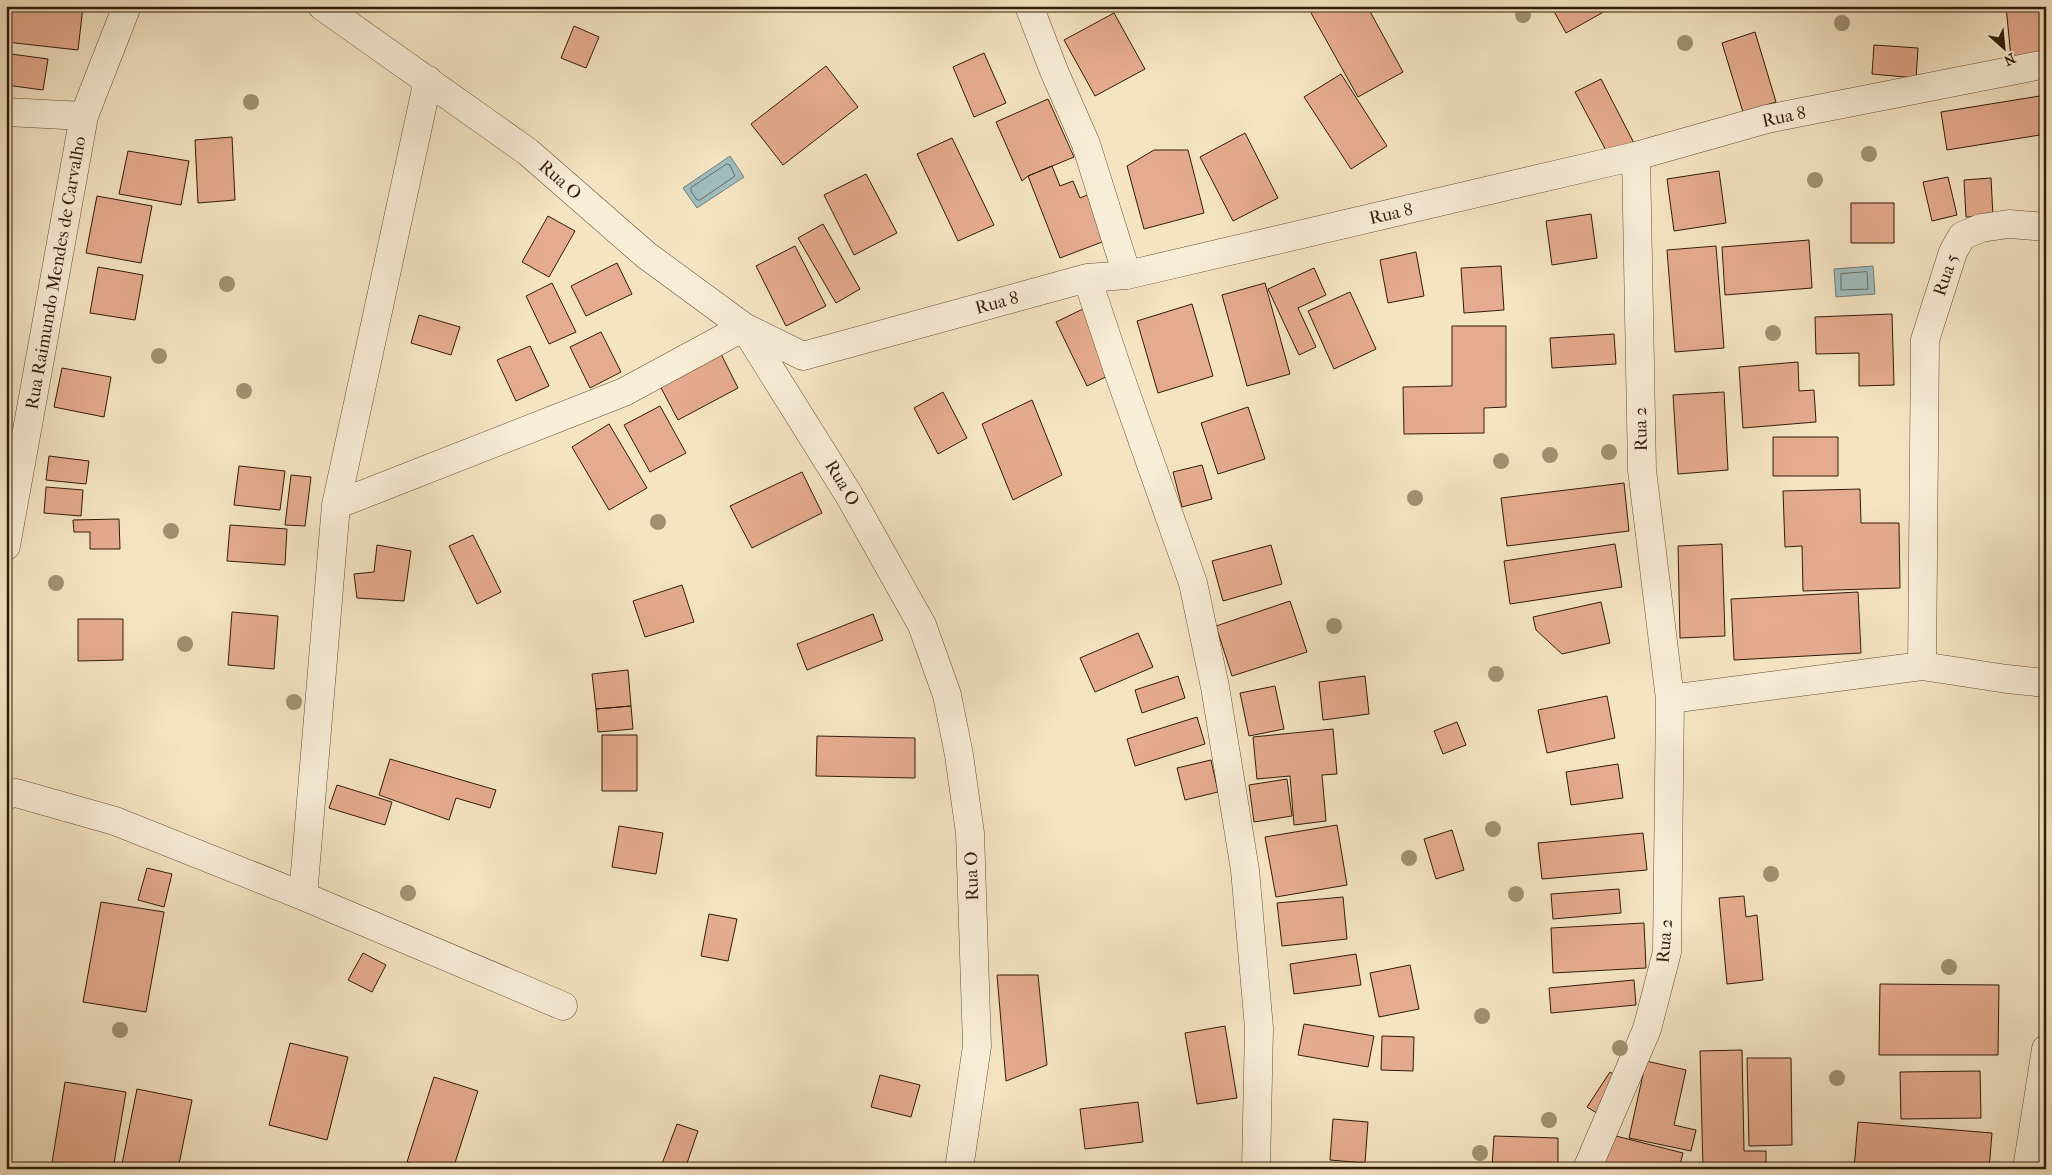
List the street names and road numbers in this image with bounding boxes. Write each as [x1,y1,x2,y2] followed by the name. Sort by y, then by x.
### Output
[1760,102,1808,132] street label: Rua 8
[22,135,90,411] street label: Rua Raimundo Mendes de Carvalho
[534,156,586,204] street label: Rua O
[1367,199,1415,229] street label: Rua 8
[1929,251,1963,299] street label: Rua 5
[973,287,1021,319] street label: Rua 8
[1630,407,1652,451] street label: Rua 2
[820,456,864,510] street label: Rua O
[961,851,983,901] street label: Rua O
[1653,918,1677,964] street label: Rua 2

